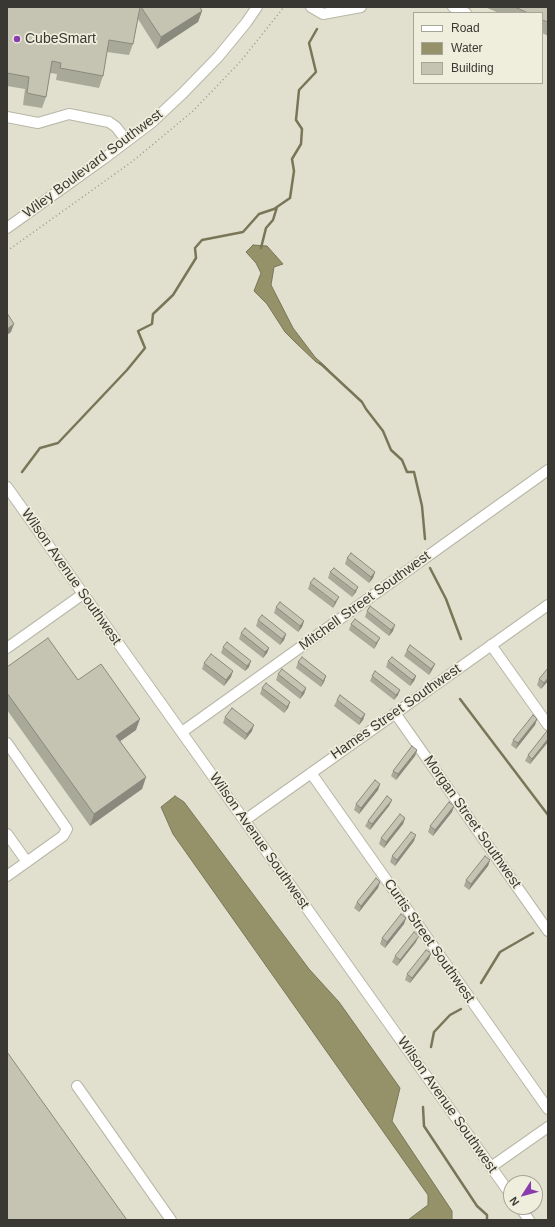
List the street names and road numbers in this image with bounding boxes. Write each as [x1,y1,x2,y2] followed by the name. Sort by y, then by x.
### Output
[20,106,166,222] street label: Wiley Boulevard Southwest
[18,506,124,648] street label: Wilson Avenue Southwest
[296,548,434,654] street label: Mitchell Street Southwest
[328,661,464,763] street label: Hames Street Southwest
[420,752,524,892] street label: Morgan Street Southwest
[206,770,312,912] street label: Wilson Avenue Southwest
[380,876,478,1006] street label: Curtis Street Southwest
[394,1034,500,1176] street label: Wilson Avenue Southwest

